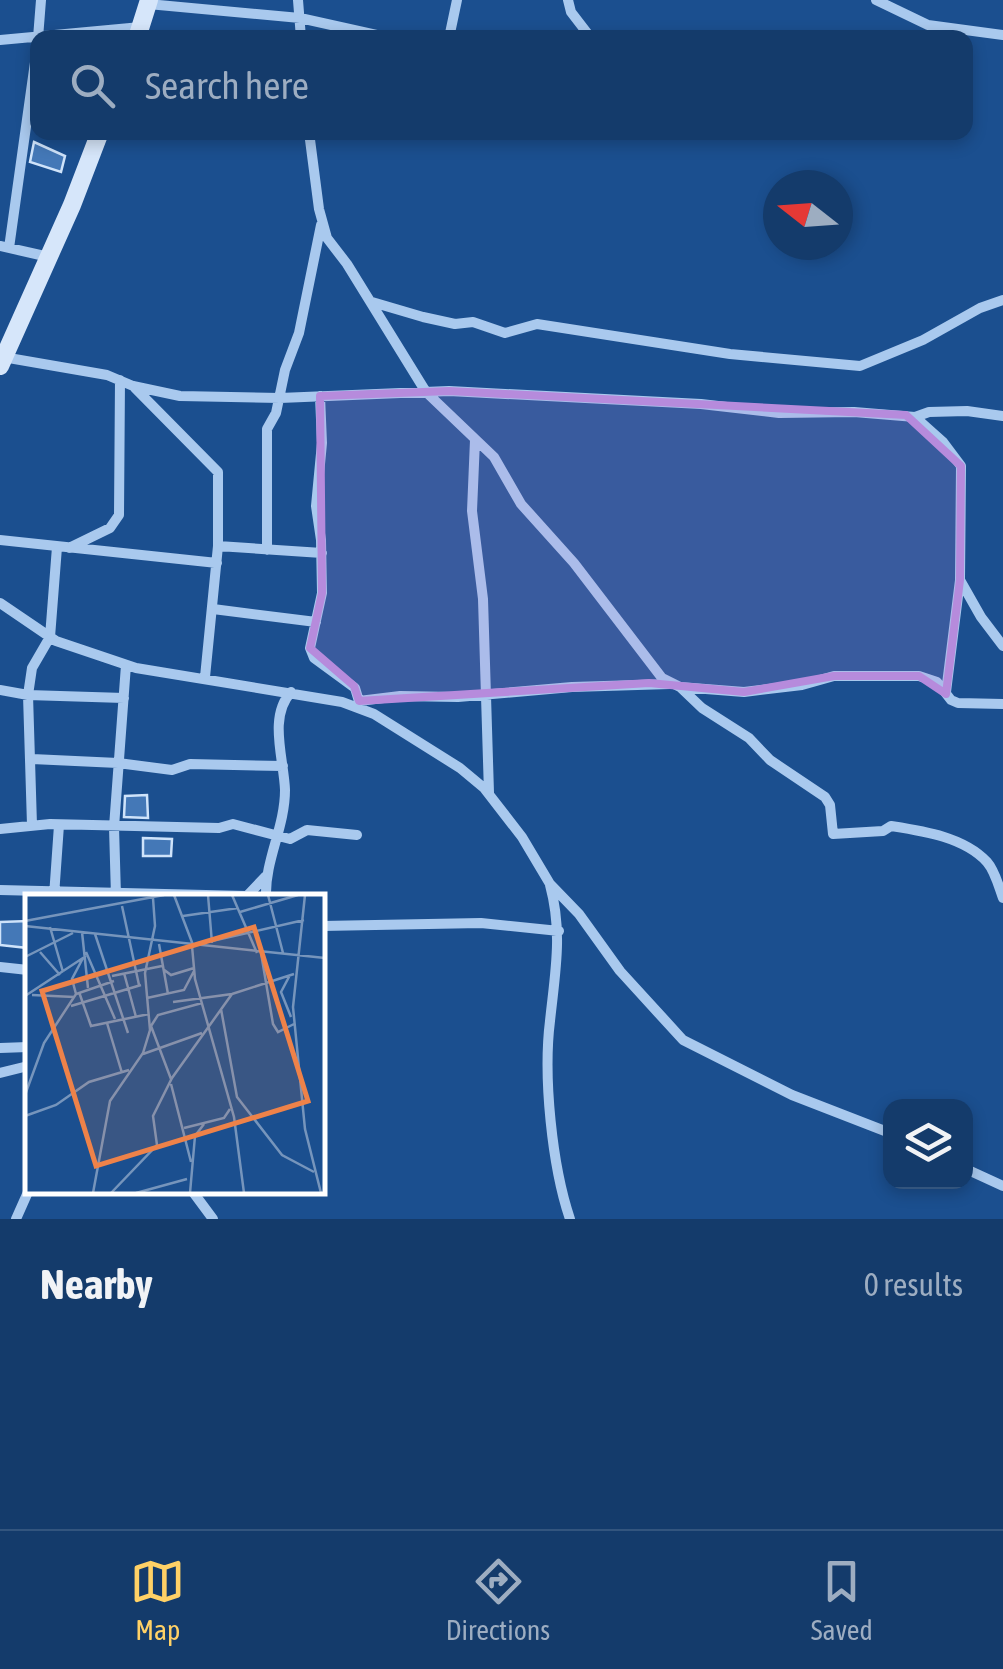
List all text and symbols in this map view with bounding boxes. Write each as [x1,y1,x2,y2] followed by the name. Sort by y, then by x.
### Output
[30,30,973,140] search box
[65,58,120,113] icon: search
[145,64,309,107] text: Search here
[763,170,853,260] north arrow
[25,894,325,1194] inset map
[883,1099,973,1189] map controls
[883,1099,973,1189] button: layers
[40,1260,153,1308] text: Nearby
[864,1266,963,1303] text: 0 results
[130,1554,185,1646] tab: Map
[446,1554,550,1646] tab: Directions
[811,1554,873,1646] tab: Saved

